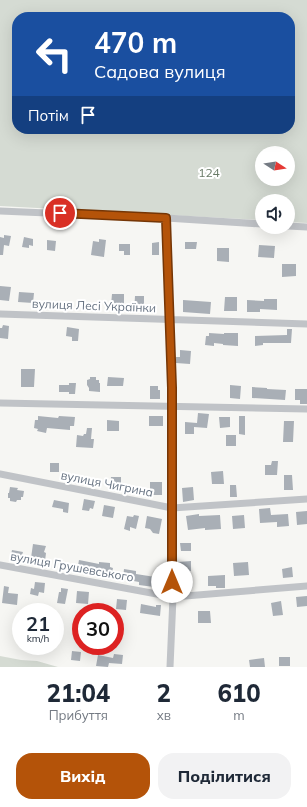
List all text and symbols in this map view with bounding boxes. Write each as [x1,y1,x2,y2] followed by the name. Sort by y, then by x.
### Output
[94,25,177,60] text: 470 m
[28,28,80,80] icon: left
[94,60,226,83] text: Садова вулиця
[77,104,99,126] icon: arrive
[28,106,69,125] text: Потім
[255,146,295,186] north arrow
[255,146,295,234] map controls
[198,165,220,180] park label: 124
[255,194,295,234] button: sound
[43,196,77,230] pin
[49,202,71,224] icon: arrive
[32,296,156,315] street label: вулиця Лесі Українки
[60,467,155,500] street label: вулиця Чигрина
[9,548,135,585] street label: вулиця Грушевського
[151,561,193,603] position arrow
[72,603,124,655] speed limit sign: 30
[26,611,50,636] text: 21
[27,632,49,645] text: km/h
[46,678,110,708] text: 21:04
[157,678,171,708] text: 2
[217,678,261,708] text: 610
[49,707,108,723] text: Прибуття
[157,707,171,723] text: хв
[233,707,245,723] text: m
[16,753,150,799] button: Вихід
[158,753,291,799] button: Поділитися

